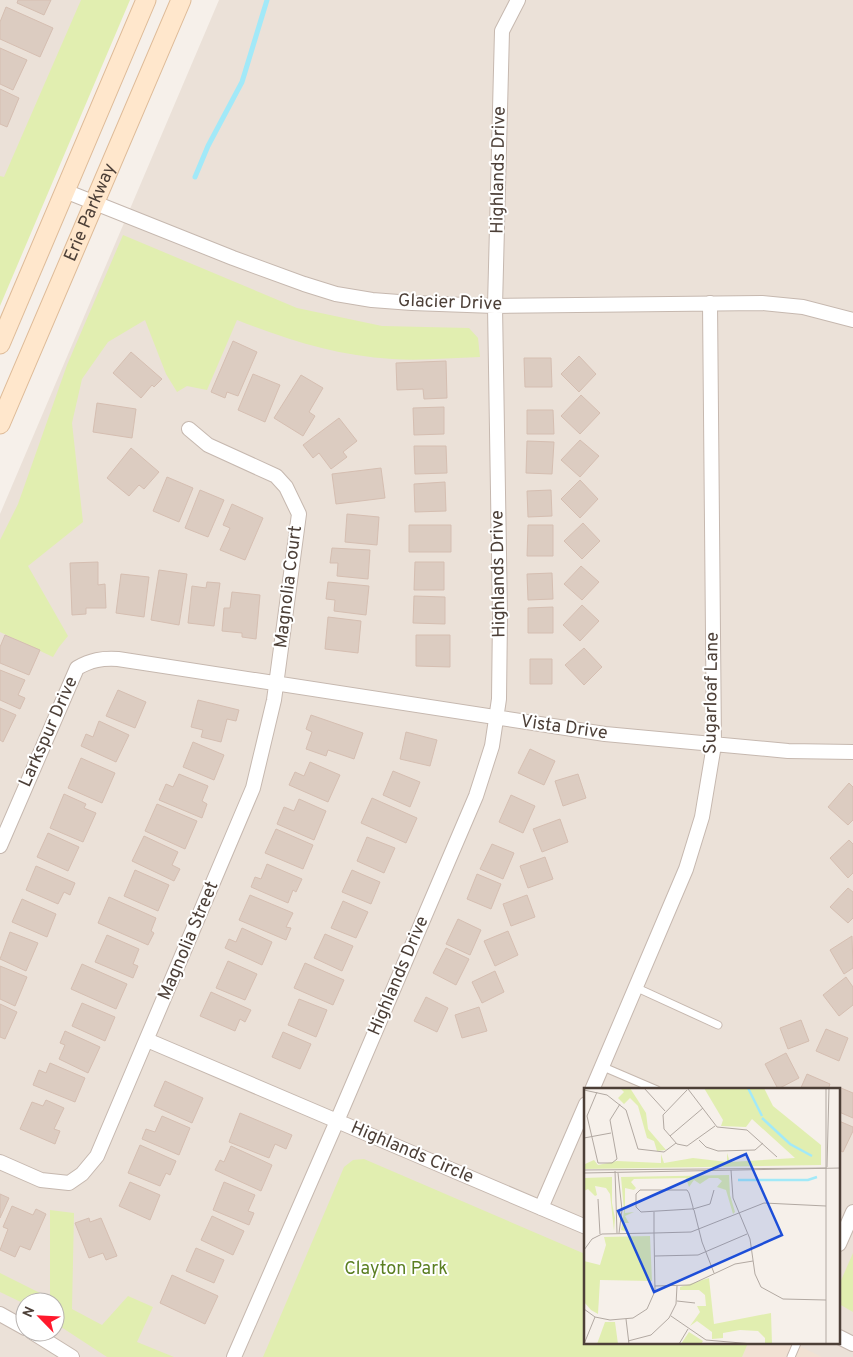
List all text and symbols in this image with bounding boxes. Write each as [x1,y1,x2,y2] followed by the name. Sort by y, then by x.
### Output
[486,106,512,234] street label: Highlands Drive
[59,160,121,265] street label: Erie Parkway
[398,290,502,316] street label: Glacier Drive
[486,510,512,638] street label: Highlands Drive
[270,524,308,650] street label: Magnolia Court
[699,632,725,754] street label: Sugarloaf Lane
[14,673,84,791] street label: Larkspur Drive
[519,711,609,745] street label: Vista Drive
[154,878,224,1004] street label: Magnolia Street
[363,913,435,1039] street label: Highlands Drive
[584,1088,840,1344] inset map
[347,1117,477,1189] street label: Highlands Circle
[344,1258,448,1281] park label: Clayton Park
[15,1292,65,1342] north arrow
[20,1304,39,1320] text: N

